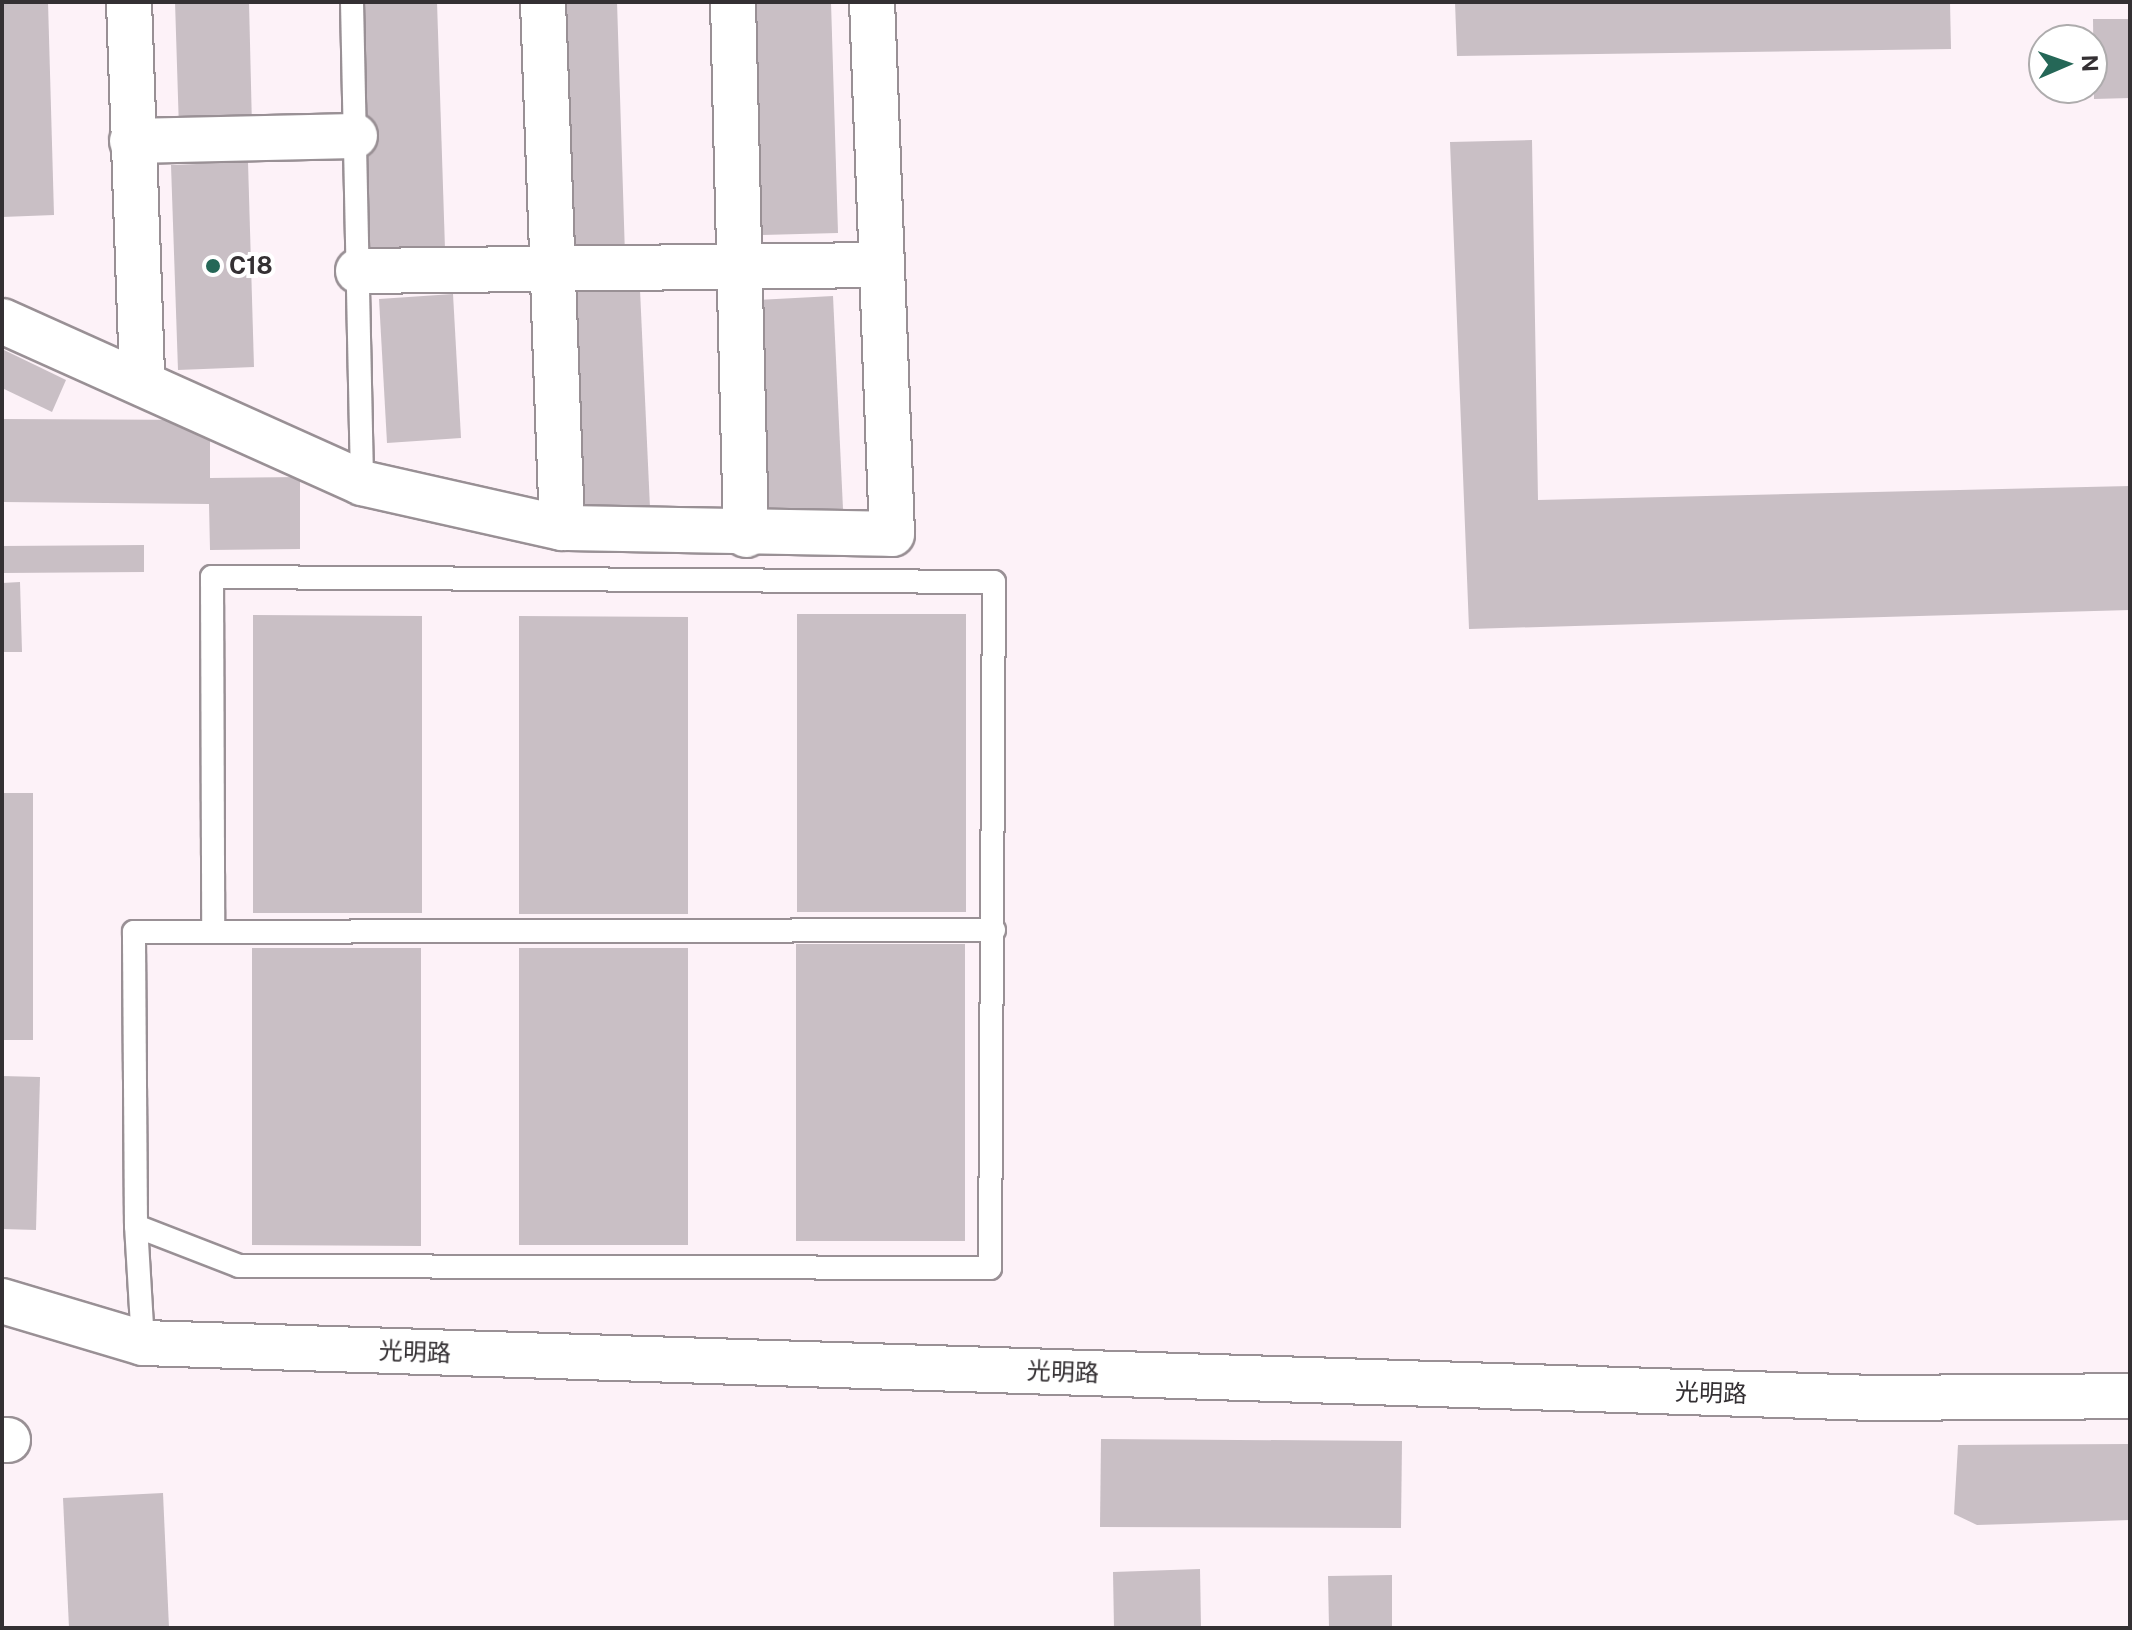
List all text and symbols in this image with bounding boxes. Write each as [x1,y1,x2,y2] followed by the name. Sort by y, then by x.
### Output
[2028,24,2108,104] north arrow
[2077,54,2103,72] text: N
[229,252,273,280] place label: C18
[204,257,222,275] marker: C18
[379,1336,451,1368] street label: 光明路
[1027,1356,1099,1388] street label: 光明路
[1675,1377,1747,1409] street label: 光明路

